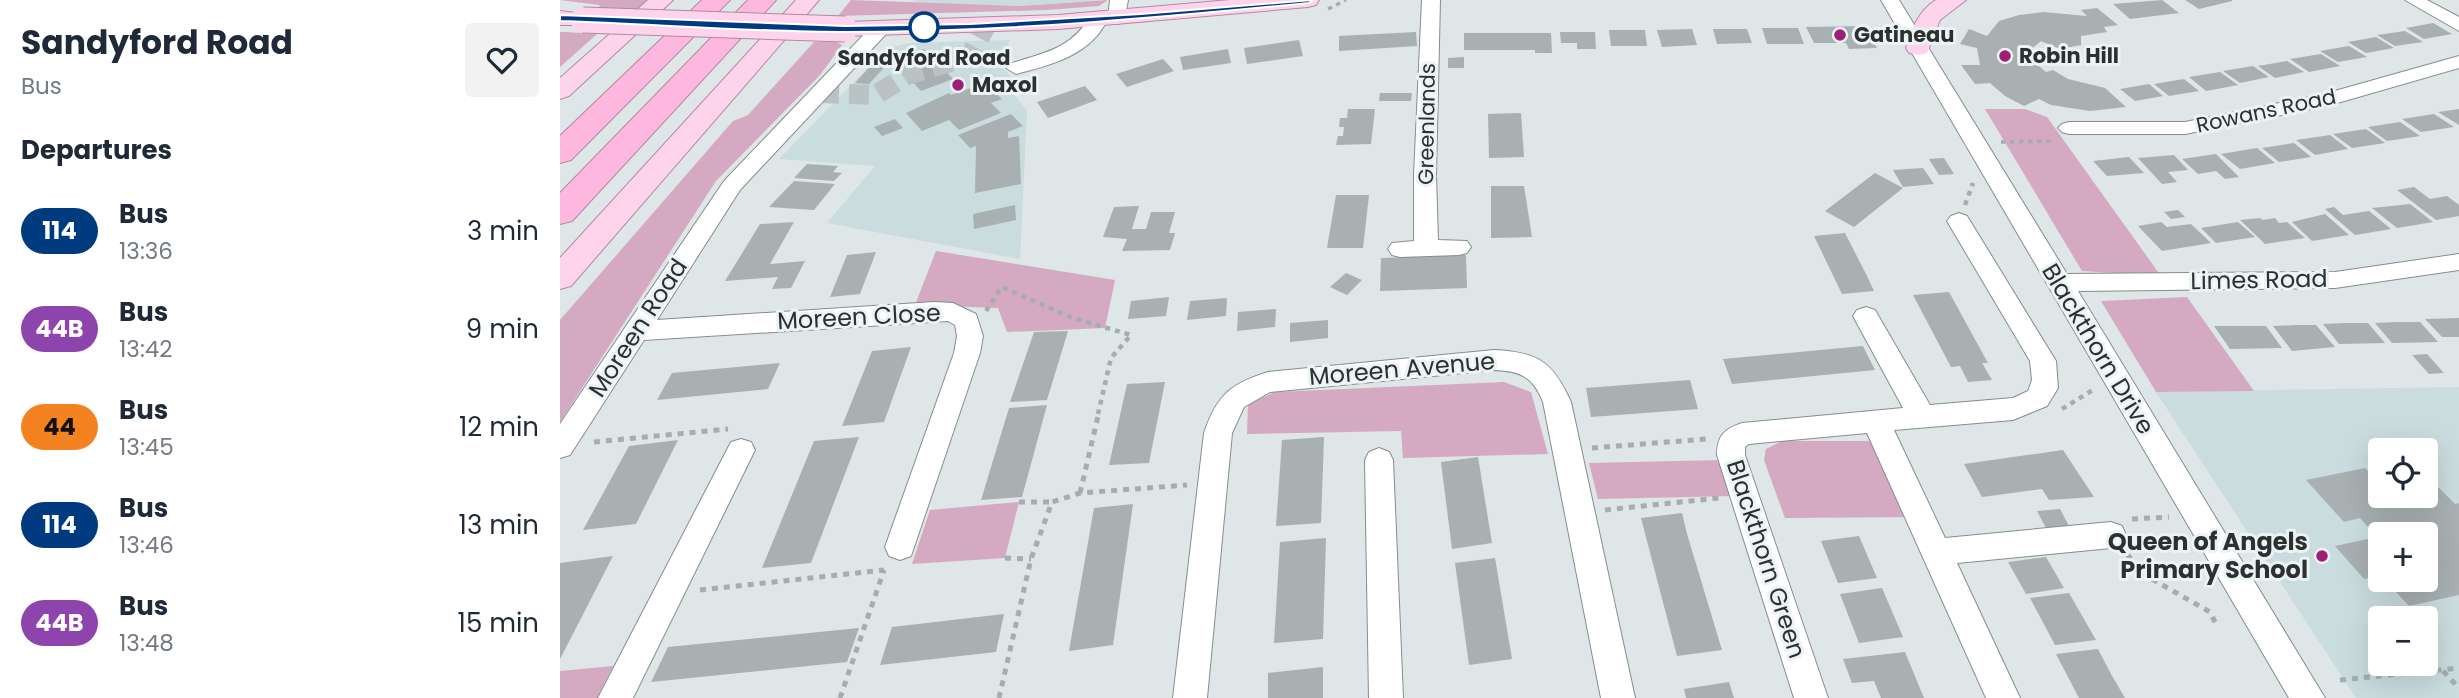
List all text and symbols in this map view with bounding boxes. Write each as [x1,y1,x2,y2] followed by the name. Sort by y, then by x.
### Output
[909,12,939,42] marker: Sandyford Road
[21,19,293,66] text: Sandyford Road
[1854,20,1955,49] place label: Gatineau
[465,23,539,97] button: heart
[1832,27,1848,43] marker: Gatineau
[2019,41,2119,70] place label: Robin Hill
[837,43,1011,72] place label: Sandyford Road
[1997,48,2013,64] marker: Robin Hill
[1411,63,1442,185] street label: Greenlands
[21,70,62,102] text: Bus
[972,70,1037,99] place label: Maxol
[950,77,966,93] marker: Maxol
[2193,82,2338,139] street label: Rowans Road
[21,132,172,168] text: Departures
[119,196,168,232] text: Bus
[467,213,539,249] text: 3 min
[42,214,77,247] text: 114
[119,235,173,267] text: 13:36
[580,252,695,403] street label: Moreen Road
[2034,257,2163,440] street label: Blackthorn Drive
[2190,262,2328,297] street label: Limes Road
[119,294,168,330] text: Bus
[776,296,942,337] street label: Moreen Close
[466,311,539,347] text: 9 min
[35,312,84,345] text: 44B
[119,333,173,365] text: 13:42
[1308,344,1496,393] street label: Moreen Avenue
[119,392,168,428] text: Bus
[459,409,539,445] text: 12 min
[43,410,76,443] text: 44
[119,431,174,463] text: 13:45
[2368,438,2438,676] map controls
[2368,438,2438,508] button: locate
[1719,455,1814,662] street label: Blackthorn Green
[119,490,168,526] text: Bus
[459,507,539,543] text: 13 min
[42,508,77,541] text: 114
[2368,522,2438,592] button: +
[2108,525,2308,586] place label: Queen of Angels Primary School
[119,529,174,561] text: 13:46
[2314,548,2330,564] marker: Queen of Angels Primary School
[119,588,168,624] text: Bus
[458,605,539,641] text: 15 min
[35,606,84,639] text: 44B
[2368,606,2438,676] button: −
[119,627,174,659] text: 13:48

